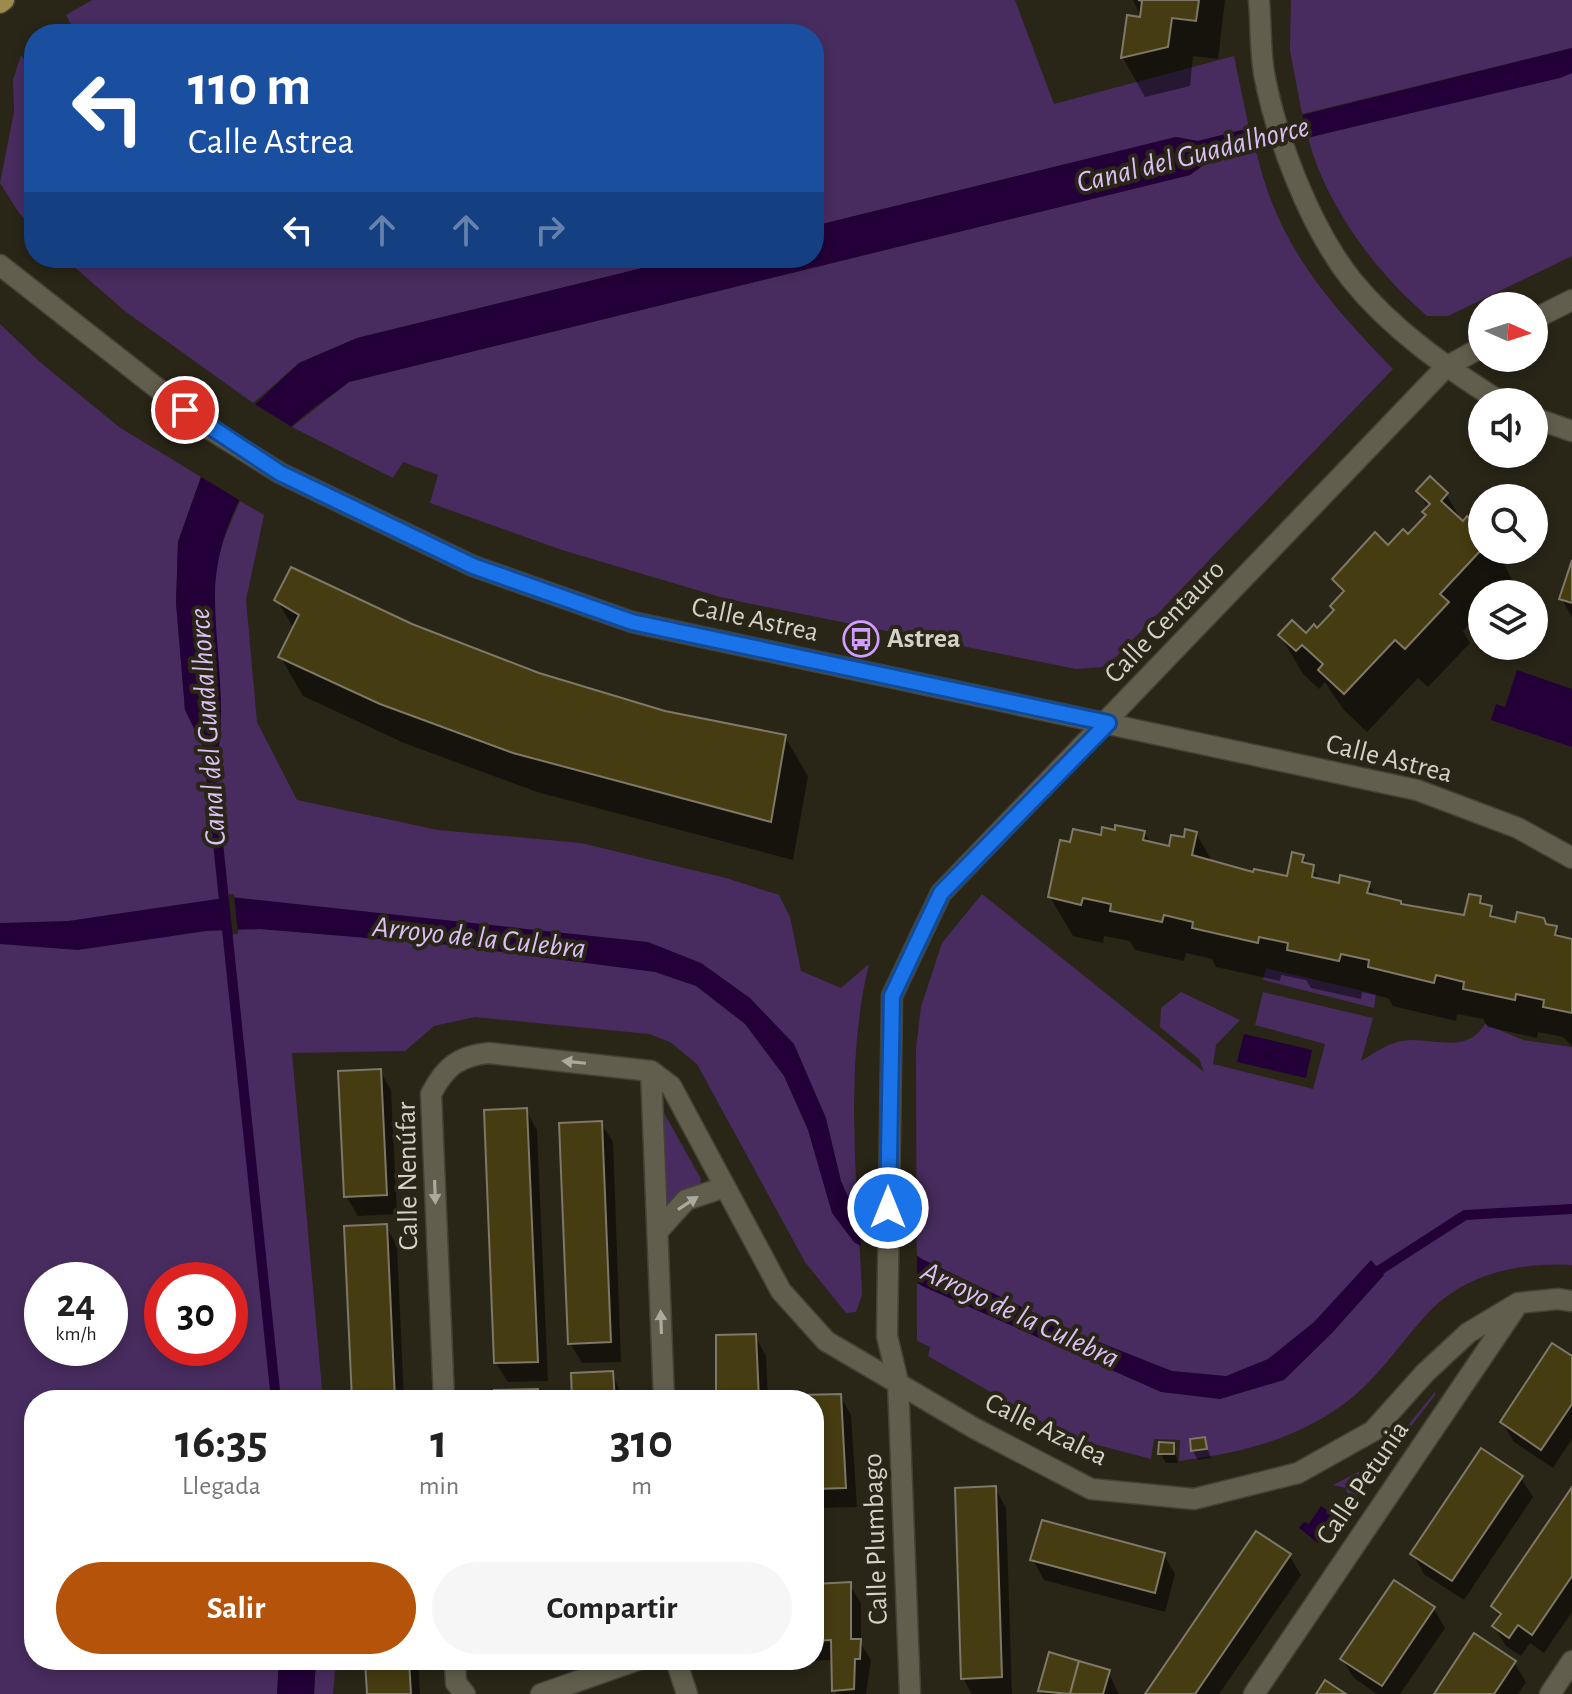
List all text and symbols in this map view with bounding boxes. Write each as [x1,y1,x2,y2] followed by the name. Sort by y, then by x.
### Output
[56,56,160,160] icon: left
[188,59,311,115] text: 110 m
[1074,112,1312,198] water label: Canal del Guadalhorce
[188,124,354,160] text: Calle Astrea
[276,208,320,252] icon: left
[360,208,404,252] icon: ahead
[444,208,488,252] icon: ahead
[528,208,572,252] icon: right
[1468,292,1548,372] north arrow
[1468,292,1548,660] map controls
[151,376,219,444] pin
[163,388,207,432] icon: arrive
[1468,388,1548,468] button: sound
[1468,484,1548,564] button: search
[1100,555,1230,689] street label: Calle Centauro
[1468,580,1548,660] button: layers
[689,593,821,647] street label: Calle Astrea
[185,607,231,847] water label: Canal del Guadalhorce
[842,620,880,658] bus stop icon: Astrea
[887,625,960,653] place label: Astrea
[1323,730,1455,788] street label: Calle Astrea
[370,912,587,964] water label: Arroyo de la Culebra
[561,1056,586,1069] one-way arrow
[393,1101,423,1251] street label: Calle Nenúfar
[846,1166,930,1250] position arrow
[429,1180,442,1205] one-way arrow
[676,1196,699,1211] one-way arrow
[916,1256,1123,1374] water label: Arroyo de la Culebra
[144,1262,248,1366] speed limit sign: 30
[57,1284,95,1324] text: 24
[655,1309,668,1334] one-way arrow
[55,1324,97,1344] text: km/h
[980,1388,1112,1472] street label: Calle Azalea
[1312,1416,1414,1550] street label: Calle Petunia
[175,1419,268,1467] text: 16:35
[430,1419,448,1467] text: 1
[610,1419,673,1467] text: 310
[859,1453,893,1625] street label: Calle Plumbago
[182,1473,261,1499] text: Llegada
[419,1473,459,1499] text: min
[631,1473,652,1499] text: m
[56,1562,416,1654] button: Salir
[432,1562,792,1654] button: Compartir

